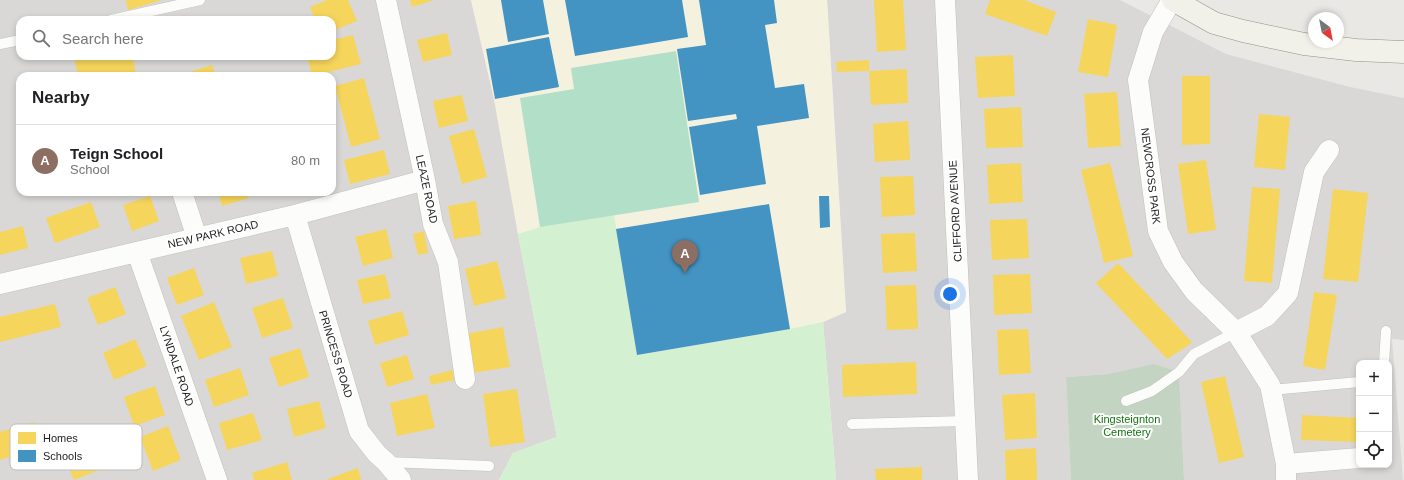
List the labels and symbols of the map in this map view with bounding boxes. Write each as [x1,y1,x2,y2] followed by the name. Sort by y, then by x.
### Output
[1308,12,1344,48] north arrow
[1139,127,1163,226] street label: NEWCROSS PARK
[414,154,440,224] street label: LEAZE ROAD
[946,160,964,262] street label: CLIFFORD AVENUE
[166,218,260,250] street label: NEW PARK ROAD
[672,240,698,273] pin: A
[940,284,960,304] your location
[317,309,355,399] street label: PRINCESS ROAD
[158,324,196,408] street label: LYNDALE ROAD
[1094,413,1160,438] park label: Kingsteignton Cemetery
[10,424,142,470] legend
[43,432,78,444] text: Homes
[43,450,83,462] text: Schools

